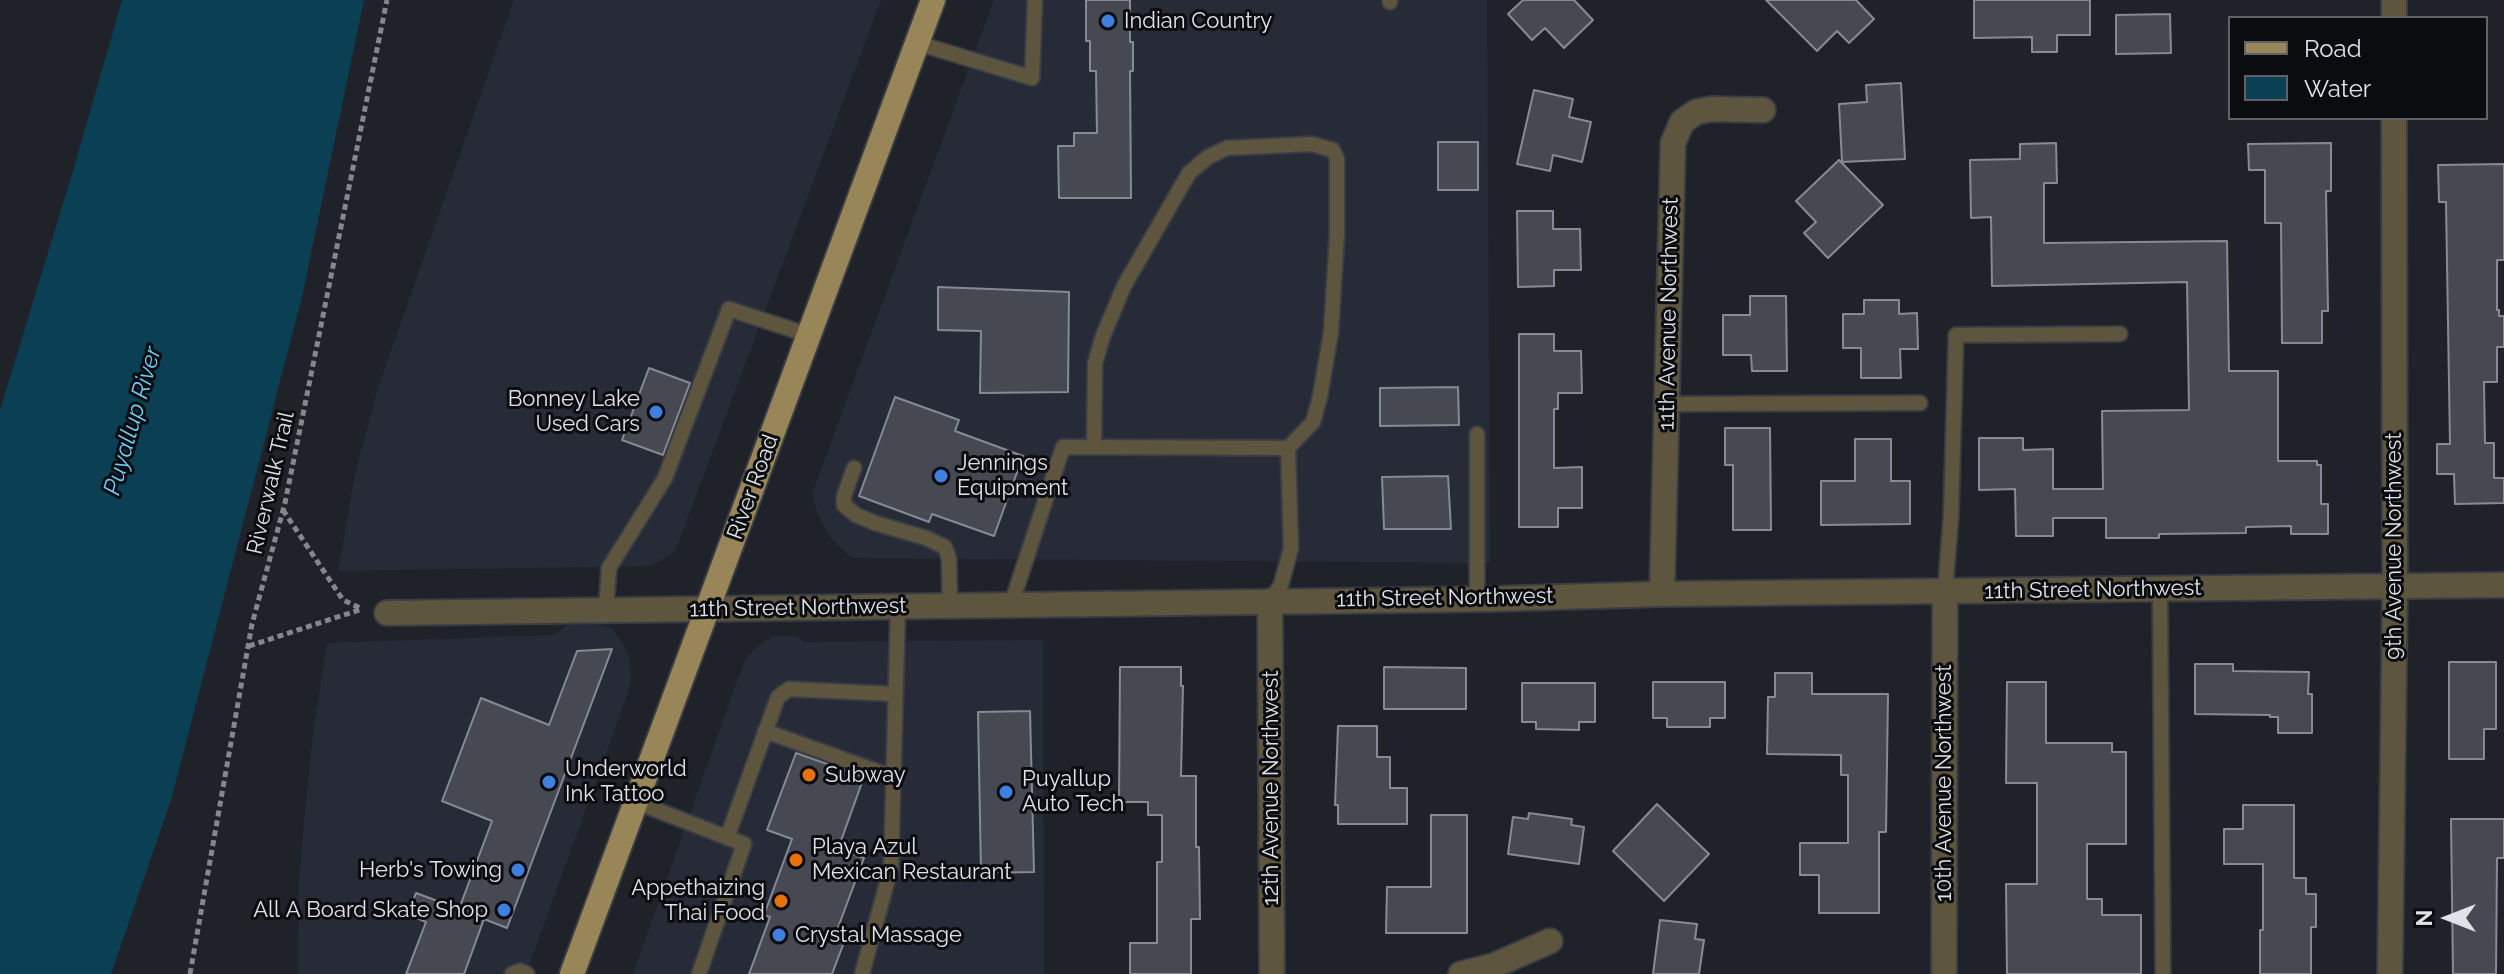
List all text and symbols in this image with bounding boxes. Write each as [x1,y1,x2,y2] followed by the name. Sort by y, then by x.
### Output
[1124,8,1272,34] place label: Indian Country
[1099,12,1117,30] marker: Indian Country
[2228,16,2488,120] legend
[2304,34,2362,63] text: Road
[2304,74,2371,103] text: Water
[1654,197,1684,431] street label: 11th Avenue Northwest
[98,343,168,499] water label: Puyallup River
[508,386,640,438] place label: Bonney Lake Used Cars
[647,403,665,421] marker: Bonney Lake Used Cars
[242,409,300,557] street label: Riverwalk Trail
[722,431,784,543] street label: River Road
[2381,432,2407,660] street label: 9th Avenue Northwest
[957,450,1068,502] place label: Jennings Equipment
[932,467,950,485] marker: Jennings Equipment
[1984,575,2202,605] street label: 11th Street Northwest
[1336,583,1554,613] street label: 11th Street Northwest
[689,593,907,623] street label: 11th Street Northwest
[1931,664,1957,902] street label: 10th Avenue Northwest
[1258,670,1284,906] street label: 12th Avenue Northwest
[565,756,687,808] place label: Underworld Ink Tattoo
[825,762,906,788] place label: Subway
[800,766,818,784] marker: Subway
[1022,766,1124,818] place label: Puyallup Auto Tech
[540,773,558,791] marker: Underworld Ink Tattoo
[997,783,1015,801] marker: Puyallup Auto Tech
[812,834,1012,886] place label: Playa Azul Mexican Restaurant
[787,851,805,869] marker: Playa Azul Mexican Restaurant
[359,857,502,883] place label: Herb's Towing
[509,861,527,879] marker: Herb's Towing
[631,875,765,926] place label: Appethaizing Thai Food
[2408,878,2488,958] north arrow
[772,892,790,910] marker: Appethaizing Thai Food
[253,897,488,923] place label: All A Board Skate Shop
[495,901,513,919] marker: All A Board Skate Shop
[2411,910,2437,926] text: N
[795,922,962,948] place label: Crystal Massage
[770,926,788,944] marker: Crystal Massage

